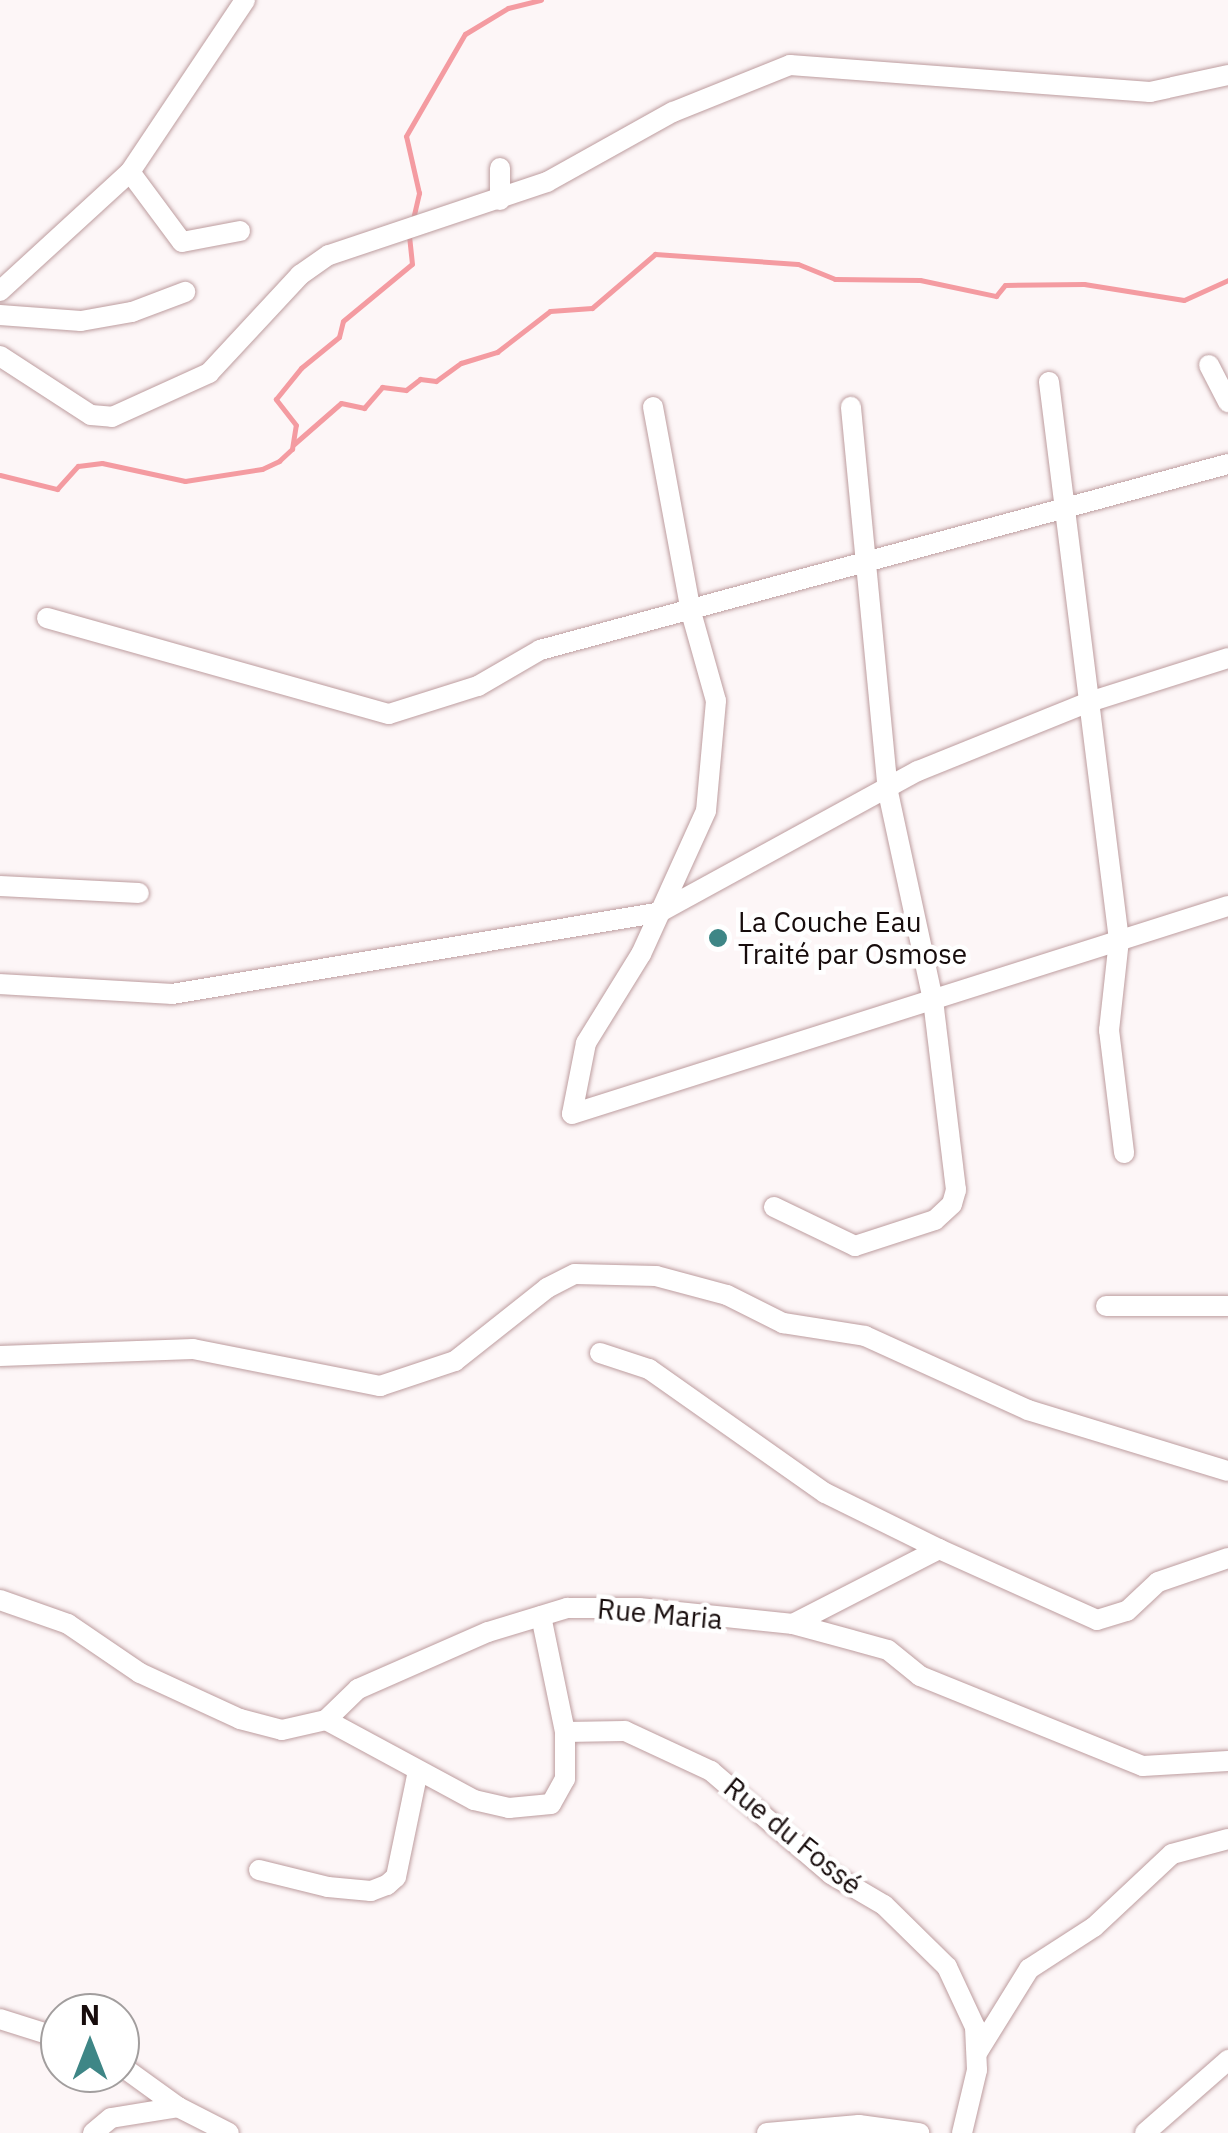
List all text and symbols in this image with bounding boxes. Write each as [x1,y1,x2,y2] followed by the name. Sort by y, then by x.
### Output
[738,905,967,971] place label: La Couche Eau Traité par Osmose
[707,927,729,949] marker: La Couche Eau Traité par Osmose
[596,1592,724,1636] street label: Rue Maria
[717,1770,869,1902] street label: Rue du Fossé
[40,1993,140,2093] north arrow
[80,1996,100,2033] text: N

